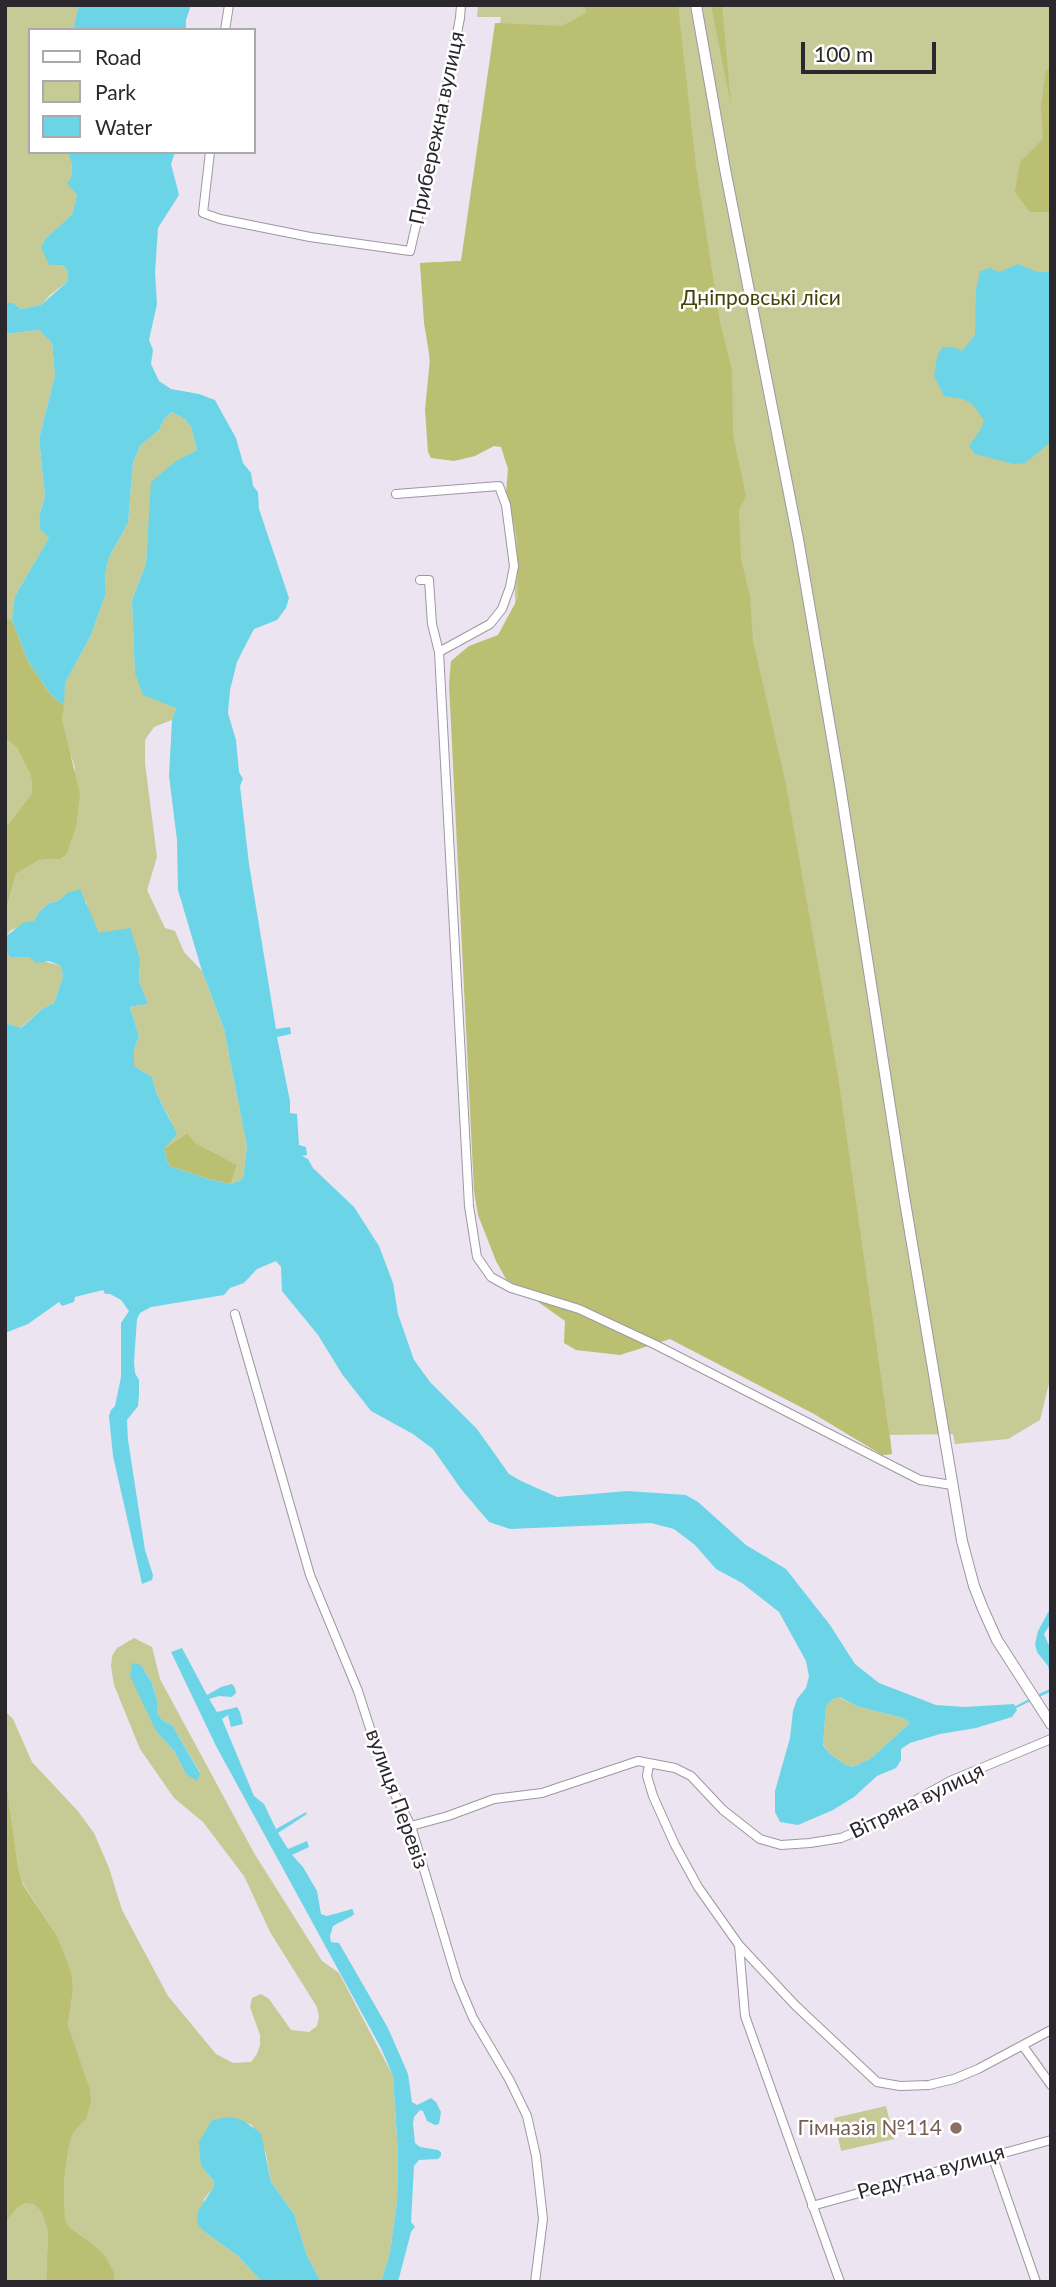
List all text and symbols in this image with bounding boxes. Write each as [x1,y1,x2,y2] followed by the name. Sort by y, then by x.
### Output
[28,28,256,154] legend
[804,28,939,72] scale bar
[404,29,470,227] street label: Прибережна вулиця
[814,41,873,66] text: 100 m
[95,44,142,69] text: Road
[95,79,136,104] text: Park
[95,114,152,139] text: Water
[681,285,841,311] park label: Дніпровські ліси
[360,1726,434,1872] street label: вулиця Перевіз
[846,1758,988,1844] street label: Вітряна вулиця
[798,2115,942,2141] place label: Гімназія №114
[948,2120,964,2136] marker: Гімназія №114
[854,2139,1008,2205] street label: Редутна вулиця

